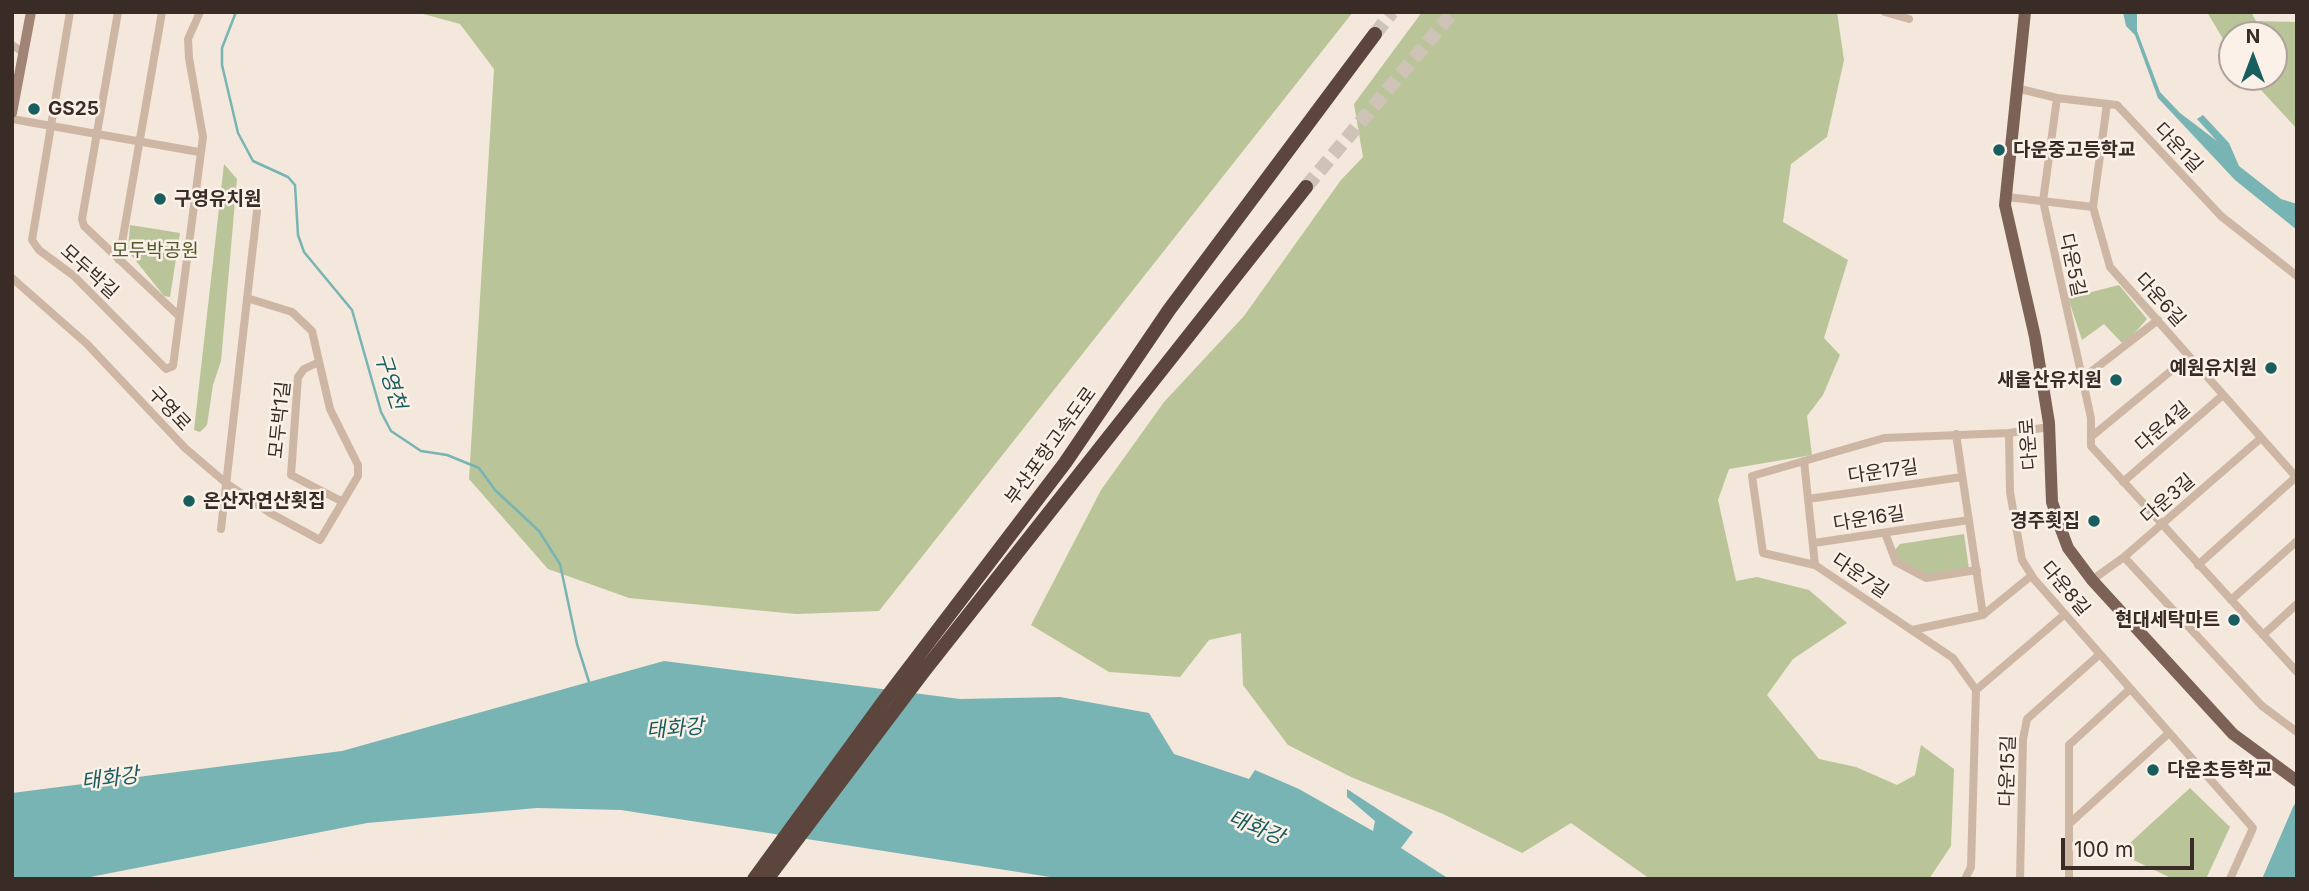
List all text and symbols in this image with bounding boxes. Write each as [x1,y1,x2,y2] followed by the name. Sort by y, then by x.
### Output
[2218,21,2288,91] north arrow
[2246,25,2260,48] text: N
[48,98,99,120] place label: GS25
[26,101,42,117] marker: GS25
[2149,118,2207,178] street label: 다운1길
[2013,139,2135,161] place label: 다운중고등학교
[1991,142,2007,158] marker: 다운중고등학교
[174,188,261,210] place label: 구영유치원
[152,191,168,207] marker: 구영유치원
[2054,231,2090,299] street label: 다운5길
[55,240,123,304] street label: 모두박길
[111,240,199,262] park label: 모두박공원
[2130,269,2190,331] street label: 다운6길
[369,350,411,412] water label: 구영천
[2170,357,2257,379] place label: 예원유치원
[2263,360,2279,376] marker: 예원유치원
[1997,369,2102,391] place label: 새울산유치원
[2108,372,2124,388] marker: 새울산유치원
[265,380,295,460] street label: 모두박1길
[143,382,195,436] street label: 구영로
[1001,383,1101,509] street label: 부산포항고속도로
[2131,397,2195,457] street label: 다운4길
[2016,417,2042,471] street label: 다운로
[1846,456,1920,488] street label: 다운17길
[2136,469,2200,529] street label: 다운3길
[203,490,325,512] place label: 온산자연산횟집
[181,493,197,509] marker: 온산자연산횟집
[1832,502,1906,536] street label: 다운16길
[2010,510,2080,532] place label: 경주횟집
[2086,513,2102,529] marker: 경주횟집
[1827,549,1893,603] street label: 다운7길
[2036,557,2094,621] street label: 다운8길
[2115,609,2220,631] place label: 현대세탁마트
[2226,612,2242,628] marker: 현대세탁마트
[645,714,705,744] water label: 태화강
[1995,735,2021,807] street label: 다운15길
[2167,759,2272,781] place label: 다운초등학교
[2145,762,2161,778] marker: 다운초등학교
[80,763,140,795] water label: 태화강
[1224,805,1288,851] water label: 태화강
[2064,824,2197,868] scale bar
[2074,837,2133,862] text: 100 m

